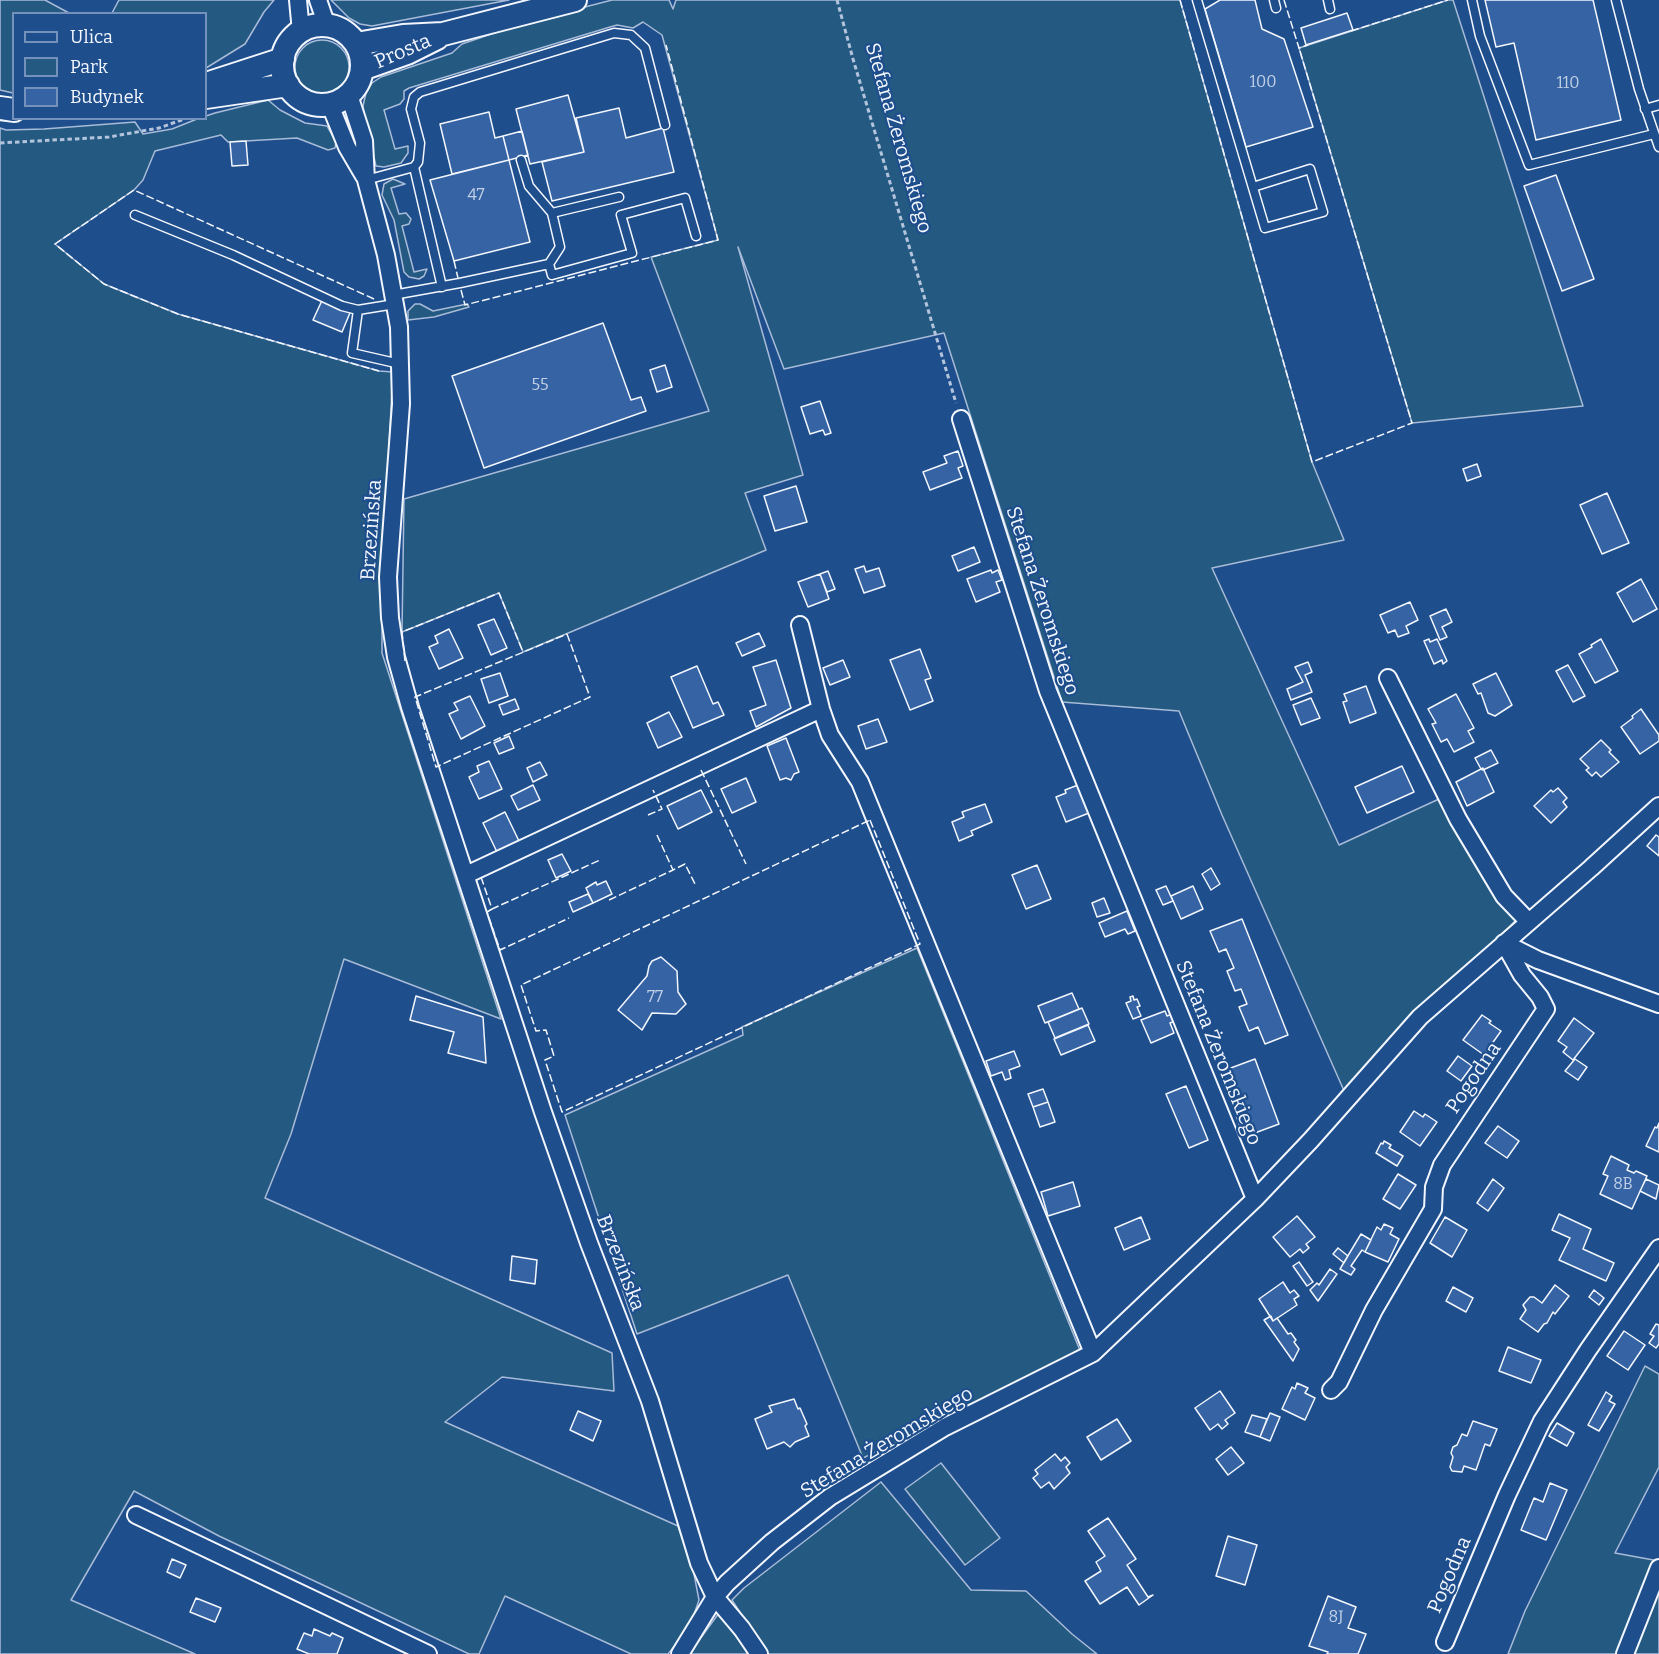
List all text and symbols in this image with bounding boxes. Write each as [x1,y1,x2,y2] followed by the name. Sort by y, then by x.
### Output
[12,12,207,120] legend
[70,26,113,48] text: Ulica
[371,29,435,75] street label: Prosta
[859,40,937,236] street label: Stefana Żeromskiego
[70,56,108,78] text: Park
[1249,73,1277,93] house number: 100
[1556,74,1580,94] house number: 110
[70,86,144,108] text: Budynek
[467,186,485,206] house number: 47
[531,376,549,396] house number: 55
[356,479,388,581] street label: Brzezińska
[1000,504,1084,698] street label: Stefana Żeromskiego
[1170,957,1266,1149] street label: Stefana Żeromskiego
[647,988,663,1008] house number: 77
[1441,1038,1507,1118] street label: Pogodna
[1613,1175,1633,1195] house number: 8B
[591,1211,649,1315] street label: Brzezińska
[796,1382,978,1504] street label: Stefana Żeromskiego
[1423,1533,1477,1617] street label: Pogodna
[1329,1608,1343,1628] house number: 8J

